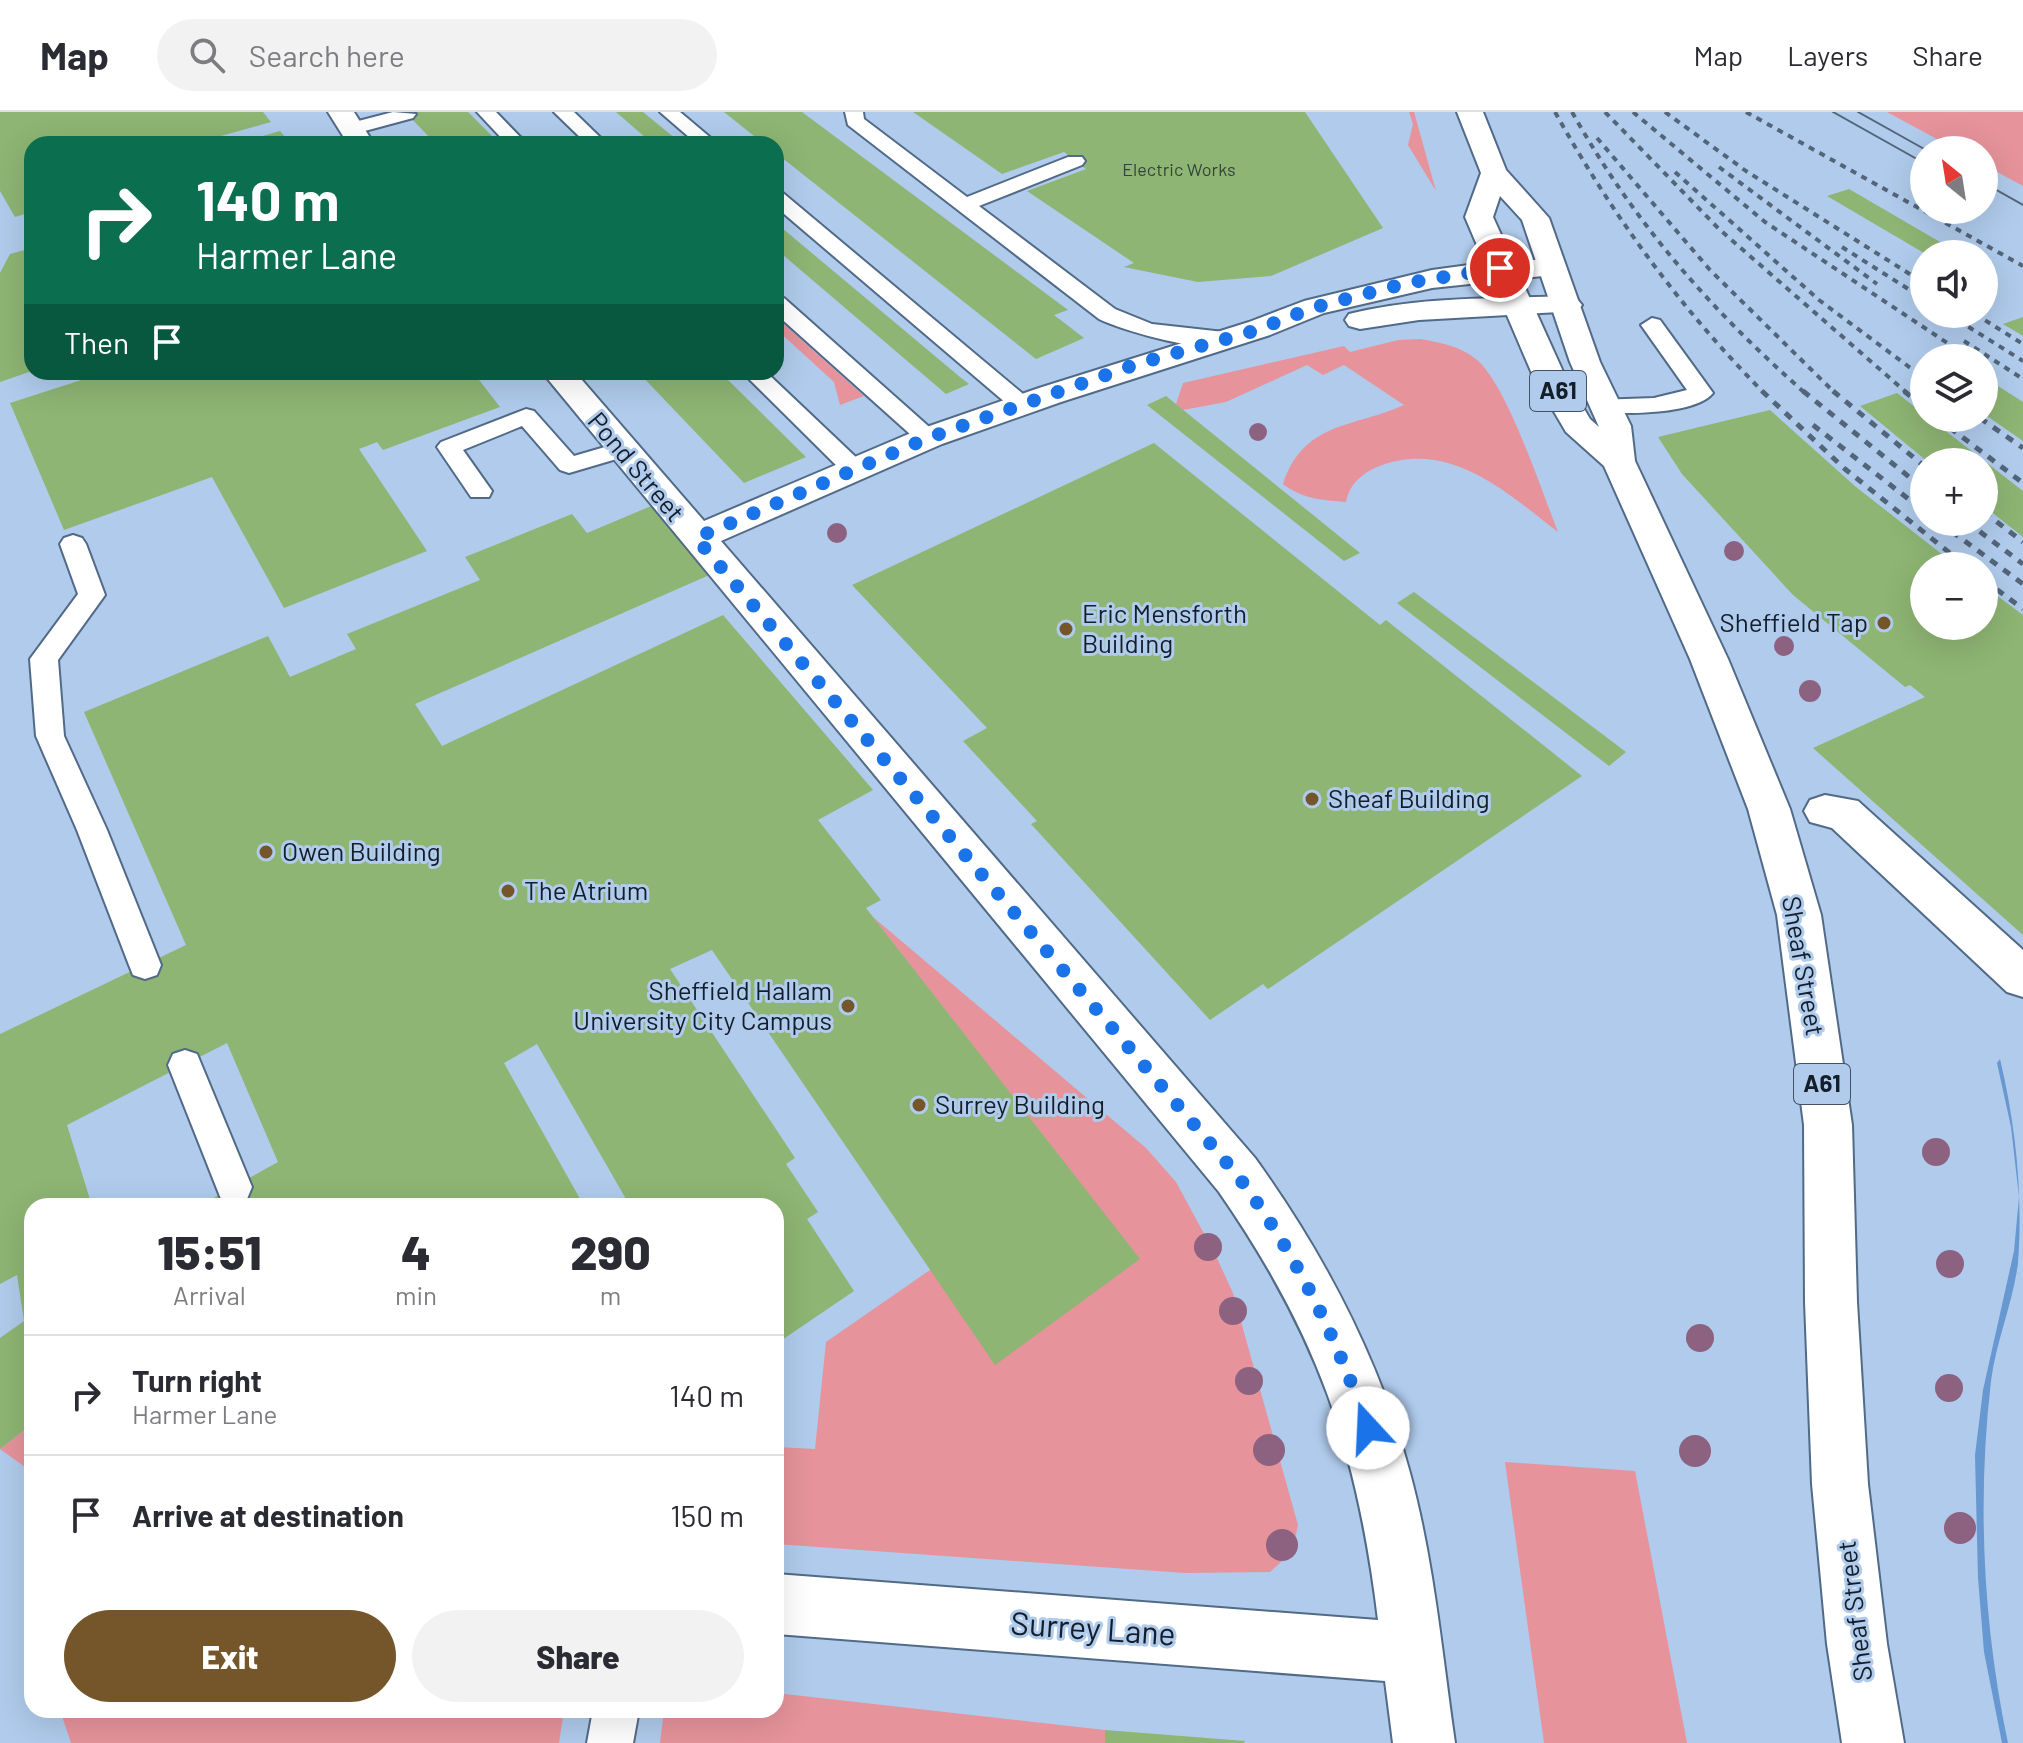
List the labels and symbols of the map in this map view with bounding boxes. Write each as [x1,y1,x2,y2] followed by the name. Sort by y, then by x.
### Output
[1910,136,1998,224] north arrow
[1122,158,1236,180] house number: Electric Works
[1466,234,1534,302] pin
[1530,371,1586,411] road number: A61
[582,405,692,527] street label: Pond Street
[1082,597,1247,658] place label: Eric Mensforth Building
[1720,606,1868,637] place label: Sheffield Tap
[1875,614,1893,632] marker: Sheffield Tap
[1057,620,1075,638] marker: Eric Mensforth Building
[1328,782,1490,813] place label: Sheaf Building
[1303,790,1321,808] marker: Sheaf Building
[282,835,441,866] place label: Owen Building
[257,843,275,861] marker: Owen Building
[524,874,648,905] place label: The Atrium
[499,882,517,900] marker: The Atrium
[1777,893,1832,1038] street label: Sheaf Street
[573,974,832,1035] place label: Sheffield Hallam University City Campus
[839,997,857,1015] marker: Sheffield Hallam University City Campus
[1794,1064,1850,1104] road number: A61
[935,1088,1105,1119] place label: Surrey Building
[910,1096,928,1114] marker: Surrey Building
[1326,1386,1410,1470] position arrow
[1830,1539,1878,1683] street label: Sheaf Street
[1009,1602,1177,1652] street label: Surrey Lane

